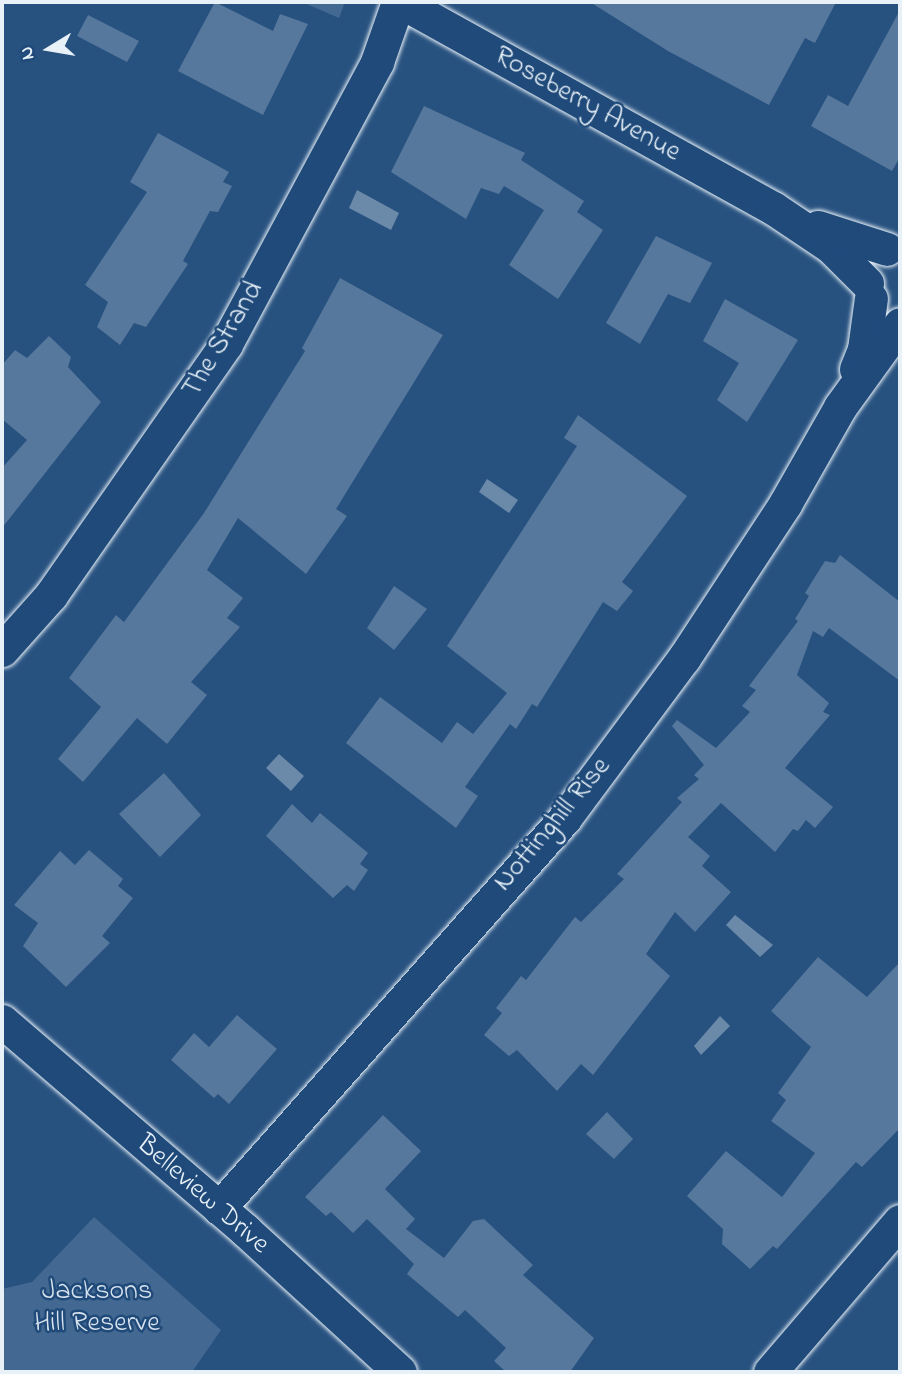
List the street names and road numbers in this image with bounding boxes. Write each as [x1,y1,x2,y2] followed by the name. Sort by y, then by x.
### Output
[488,40,686,170] street label: Roseberry Avenue
[176,276,272,404] street label: The Strand
[487,751,619,899] street label: Nottinghill Rise
[129,1128,275,1262] street label: Belleview Drive

